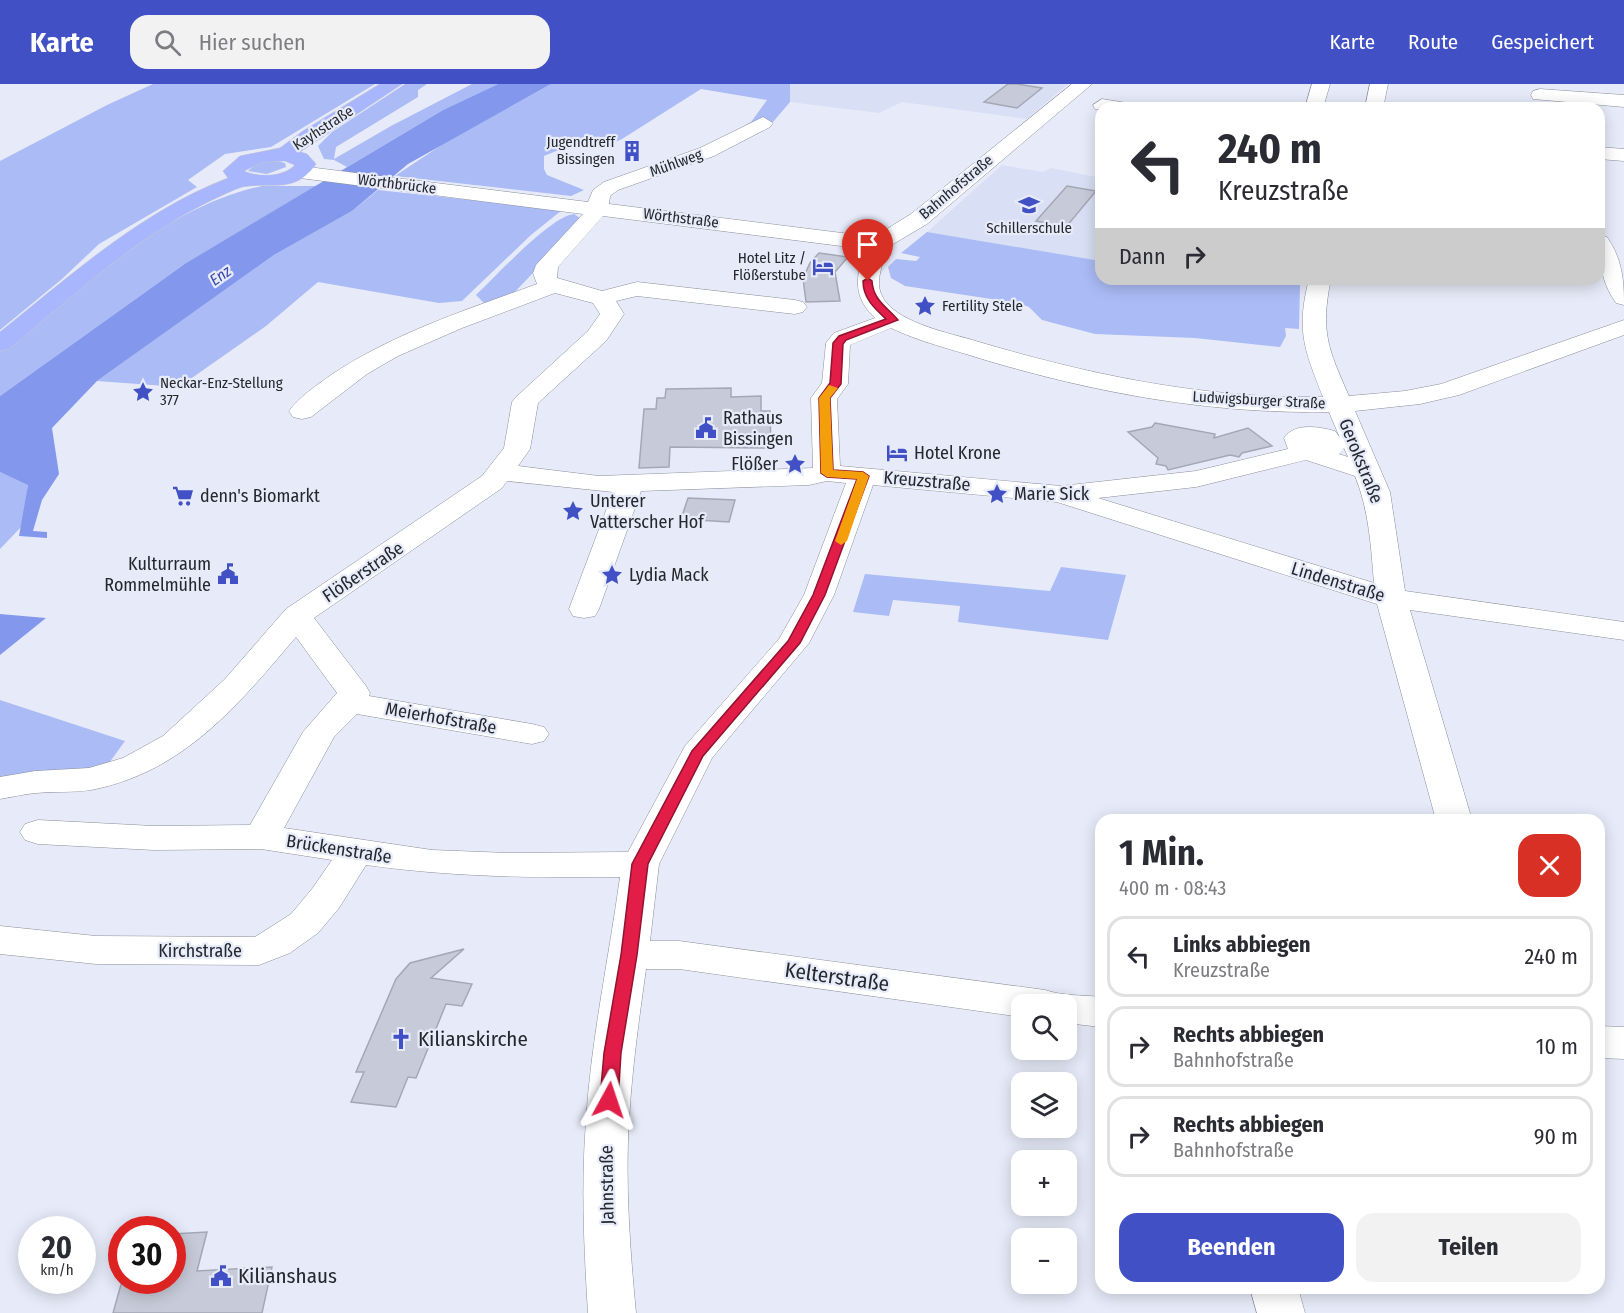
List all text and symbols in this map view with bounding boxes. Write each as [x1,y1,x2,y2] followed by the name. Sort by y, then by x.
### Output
[130,15,550,69] search box
[30,26,94,59] text: Karte
[151,26,184,59] icon: search
[199,29,306,56] text: Hier suchen
[1330,29,1375,55] text: Karte
[1408,29,1458,55] text: Route
[1491,29,1594,55] text: Gespeichert
[289,102,357,154] street label: Kayhstraße
[1218,124,1322,174] text: 240 m
[1119,126,1197,204] icon: left
[547,133,616,168] place label: Jugendtreff Bissingen
[620,139,644,163] building icon: Jugendtreff Bissingen
[647,145,705,181] street label: Mühlweg
[916,151,996,223] street label: Bahnhofstraße
[357,170,437,198] street label: Wörthbrücke
[1218,175,1349,207] text: Kreuzstraße
[1017,193,1041,217] school or university icon: Schillerschule
[642,204,720,232] street label: Wörthstraße
[842,219,893,281] pin
[986,219,1072,237] place label: Schillerschule
[851,228,884,261] icon: arrive
[1178,240,1211,273] icon: right
[1119,243,1166,270] text: Dann
[733,249,806,284] place label: Hotel Litz / Flößerstube
[811,255,835,279] hotel icon: Hotel Litz / Flößerstube
[206,261,235,290] water label: Enz
[913,294,937,318] place icon: Fertility Stele
[942,297,1023,315] place label: Fertility Stele
[160,374,283,409] place label: Neckar-Enz-Stellung 377
[131,380,155,404] place icon: Neckar-Enz-Stellung 377
[1192,388,1326,412] street label: Ludwigsburger Straße
[723,407,793,450] place label: Rathaus Bissingen
[1334,415,1388,507] street label: Gerokstraße
[694,416,718,440] public building icon: Rathaus Bissingen
[885,441,909,465] hotel icon: Hotel Krone
[914,442,1001,464] place label: Hotel Krone
[783,452,807,476] place icon: Flößer
[731,453,779,475] place label: Flößer
[883,466,972,496] street label: Kreuzstraße
[985,482,1009,506] place icon: Marie Sick
[1014,483,1090,505] place label: Marie Sick
[171,484,195,508] supermarket icon: denn's Biomarkt
[200,485,320,507] place label: denn's Biomarkt
[590,490,705,533] place label: Unterer Vatterscher Hof
[561,499,585,523] place icon: Unterer Vatterscher Hof
[318,537,408,607] street label: Flößerstraße
[104,553,211,596] place label: Kulturraum Rommelmühle
[1289,557,1388,607] street label: Lindenstraße
[216,562,240,586] public building icon: Kulturraum Rommelmühle
[600,563,624,587] place icon: Lydia Mack
[629,564,709,586] place label: Lydia Mack
[384,697,498,739] street label: Meierhofstraße
[285,830,393,868] street label: Brückenstraße
[1119,831,1204,875] text: 1 Min.
[1518,834,1581,897] button: close
[1119,876,1226,900] text: 400 m · 08:43
[1173,931,1311,958] text: Links abbiegen
[158,940,242,962] street label: Kirchstraße
[1122,940,1155,973] icon: left
[1525,943,1578,970] text: 240 m
[783,957,891,997] street label: Kelterstraße
[1173,958,1270,982] text: Kreuzstraße
[1011,994,1077,1294] map controls
[1011,994,1077,1060] button: search
[1173,1021,1324,1048] text: Rechts abbiegen
[418,1026,528,1052] place label: Kilianskirche
[389,1027,413,1051] church icon: Kilianskirche
[1122,1030,1155,1063] icon: right
[1536,1033,1578,1060] text: 10 m
[1173,1048,1294,1072] text: Bahnhofstraße
[577,1068,641,1132] position arrow
[1011,1072,1077,1138] button: layers
[1173,1111,1324,1138] text: Rechts abbiegen
[1122,1120,1155,1153] icon: right
[1534,1123,1578,1150] text: 90 m
[1173,1138,1294,1162] text: Bahnhofstraße
[595,1145,619,1225] street label: Jahnstraße
[1011,1150,1077,1216] button: +
[1119,1213,1344,1282] button: Beenden
[1356,1213,1581,1282] button: Teilen
[108,1216,186,1294] speed limit sign: 30
[1011,1228,1077,1294] button: −
[42,1230,72,1266] text: 20
[40,1261,74,1279] text: km/h
[238,1263,337,1289] place label: Kilianshaus
[209,1264,233,1288] public building icon: Kilianshaus

